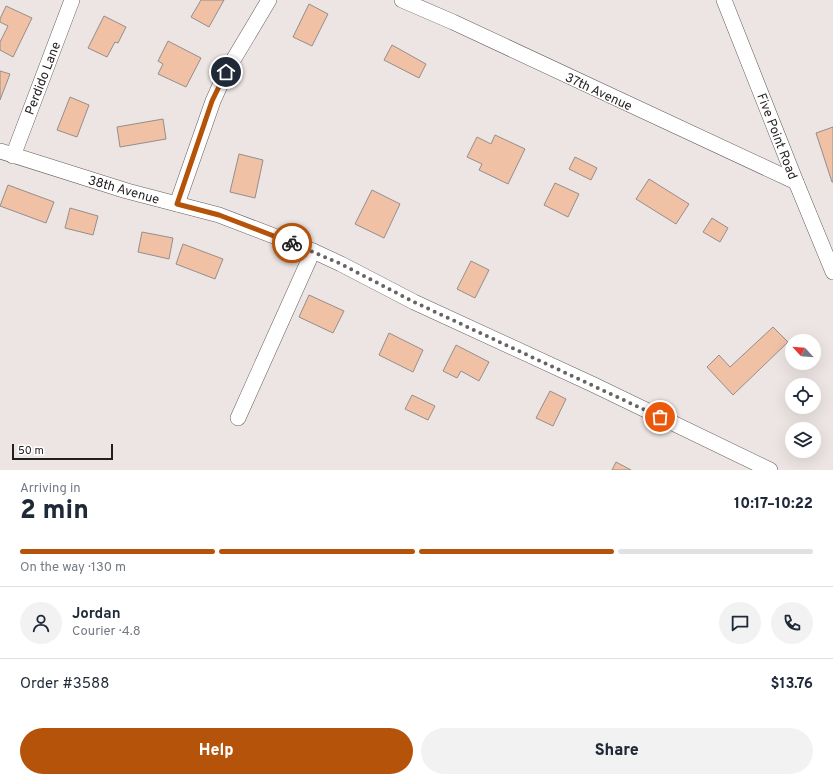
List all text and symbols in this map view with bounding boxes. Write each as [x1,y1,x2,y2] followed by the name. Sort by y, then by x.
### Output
[23,40,65,118] street label: Perdido Lane
[209,55,243,89] pin
[215,61,237,83] icon: home
[562,70,634,115] street label: 37th Avenue
[752,91,800,182] street label: Five Point Road
[86,173,161,209] street label: 38th Avenue
[272,223,312,263] courier
[281,232,303,254] icon: bike
[785,334,821,370] north arrow
[785,334,821,458] map controls
[785,378,821,414] button: locate
[643,400,677,434] pin
[649,406,671,428] icon: bag
[785,422,821,458] button: layers
[12,442,113,461] scale bar
[18,444,44,458] text: 50 m
[20,481,81,497] text: Arriving in
[20,495,89,528] text: 2 min
[734,495,813,514] text: 10:17–10:22
[20,560,126,576] text: On the way · 130 m
[20,602,62,644] button: person
[719,602,761,644] button: chat
[771,602,813,644] button: phone
[72,605,121,624] text: Jordan
[72,624,141,640] text: Courier · 4.8
[20,675,109,694] text: Order #3588
[770,675,813,694] text: $13.76
[20,728,413,774] button: Help
[421,728,813,774] button: Share

